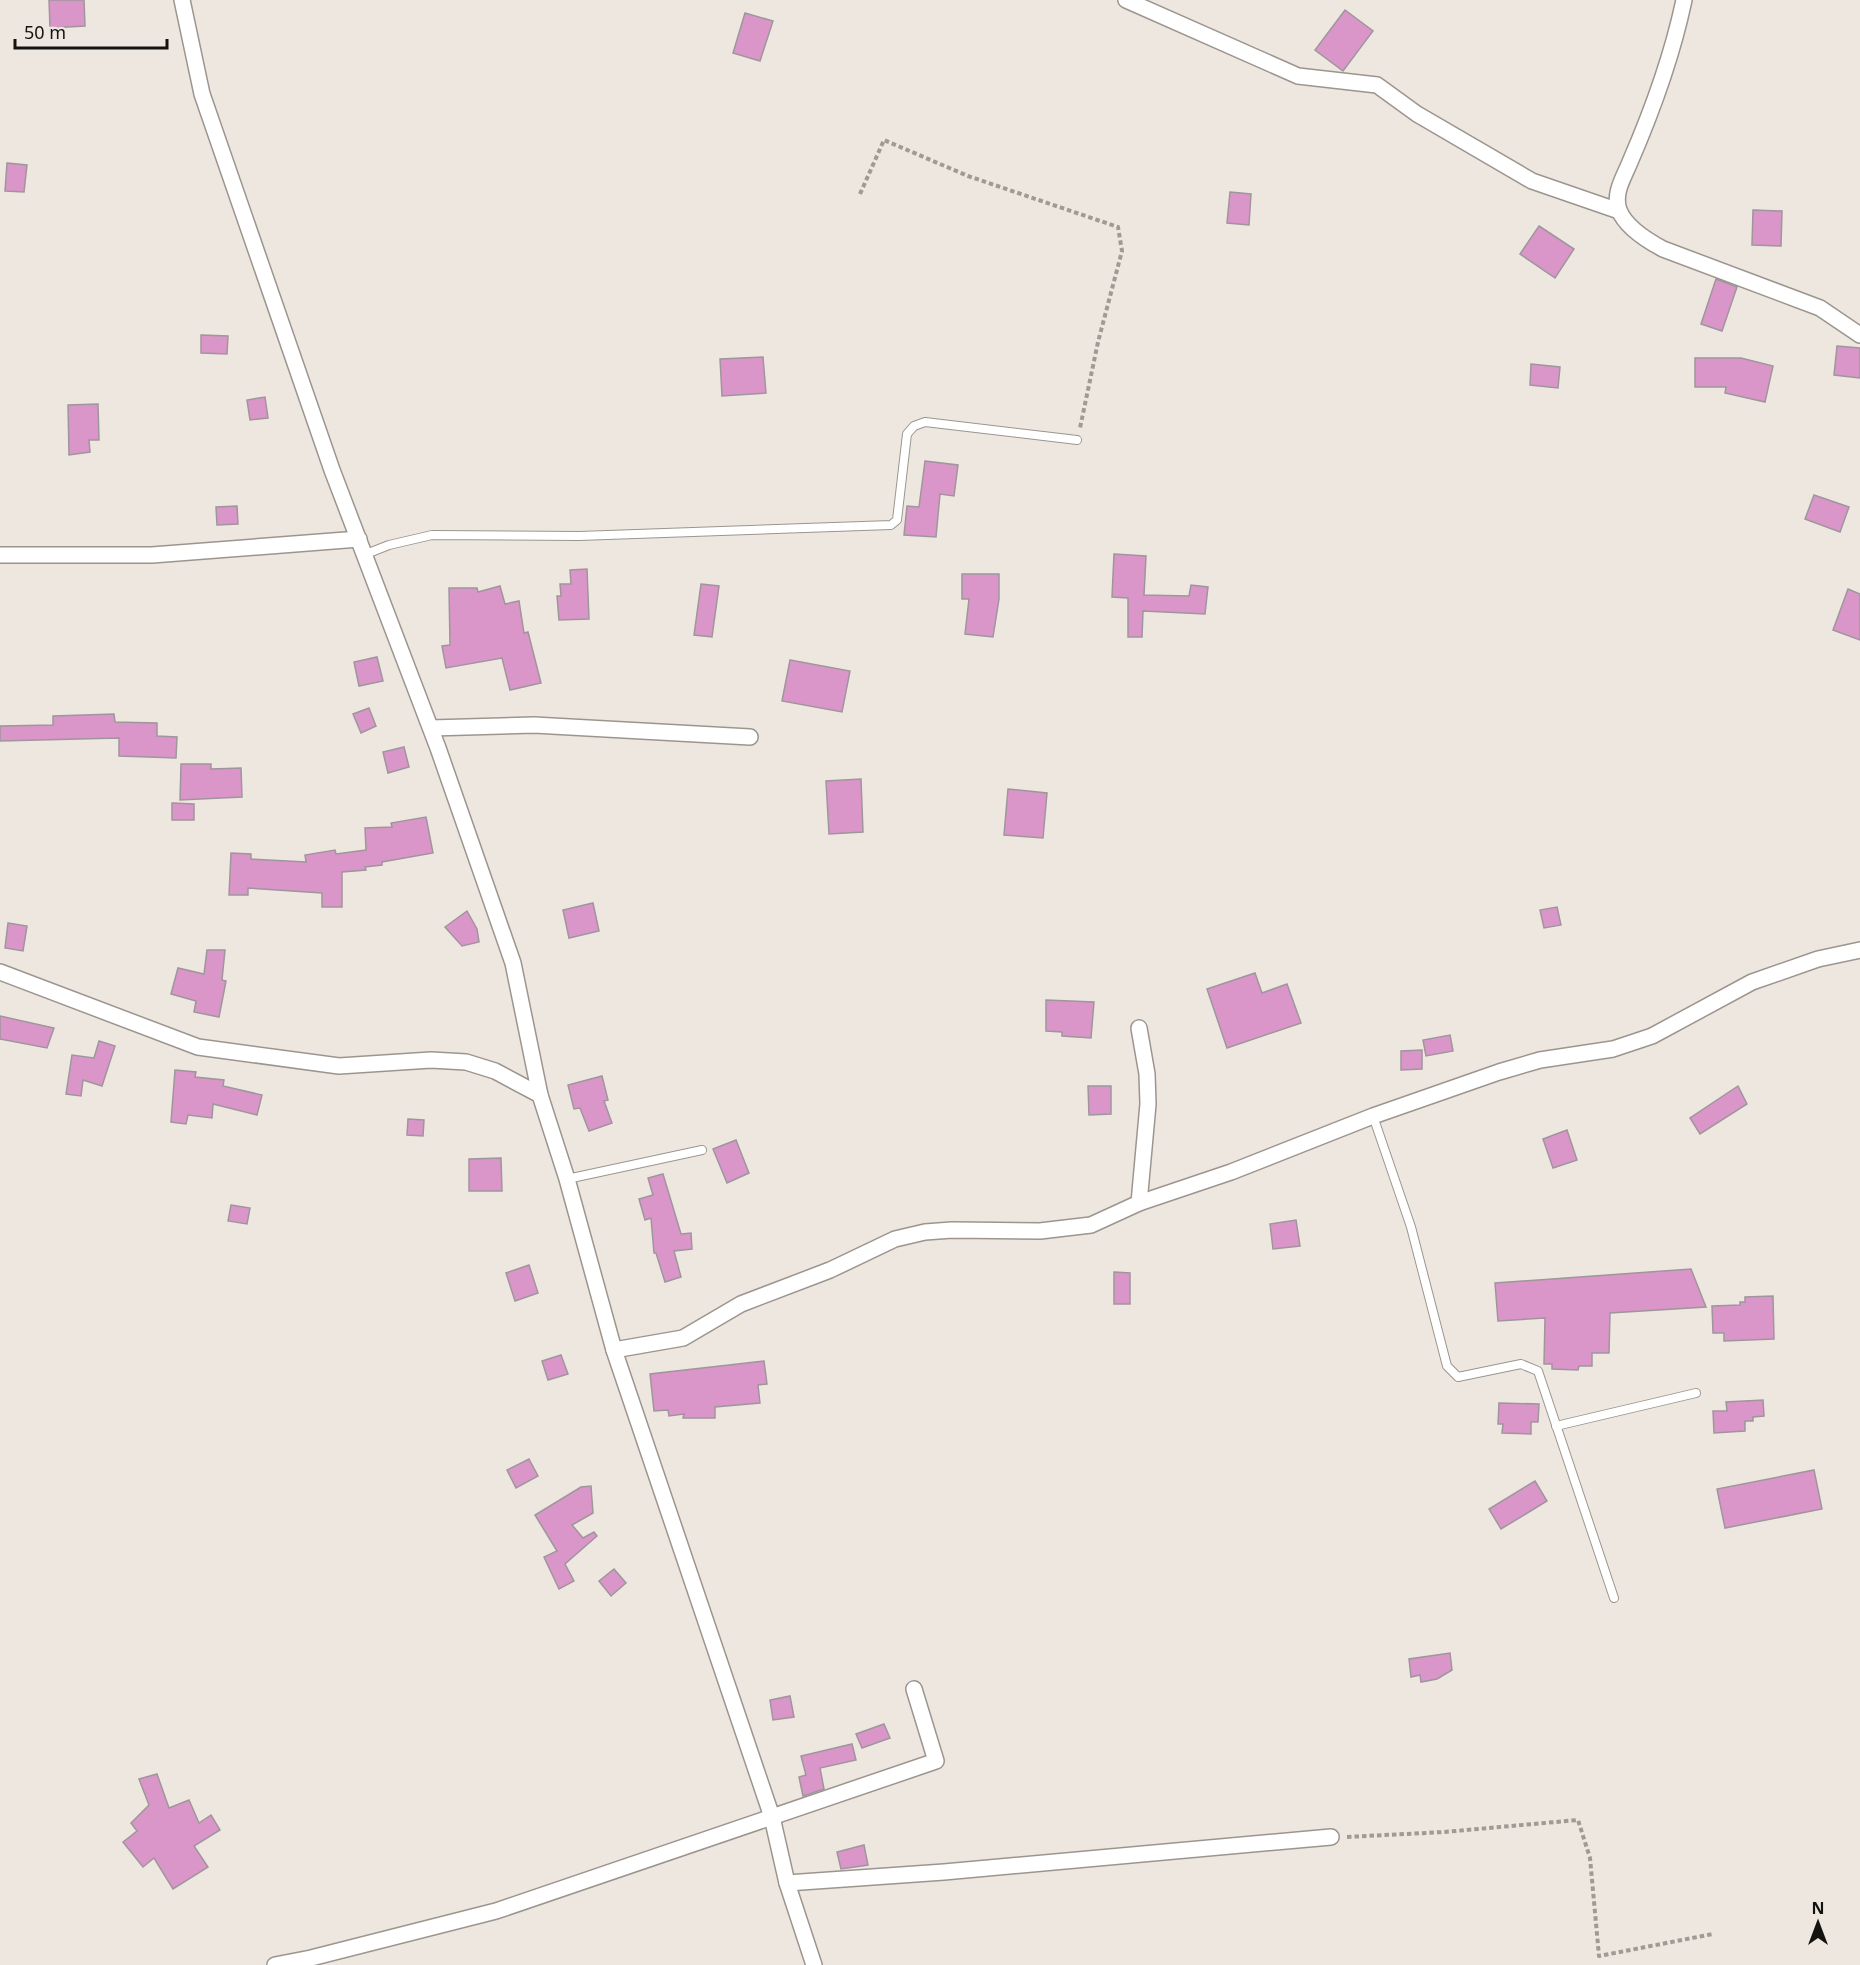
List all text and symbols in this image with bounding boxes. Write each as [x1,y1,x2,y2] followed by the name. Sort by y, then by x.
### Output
[15,12,166,50] scale bar
[24,20,66,44] text: 50 m
[1788,1893,1848,1953] north arrow
[1811,1897,1825,1919] text: N

